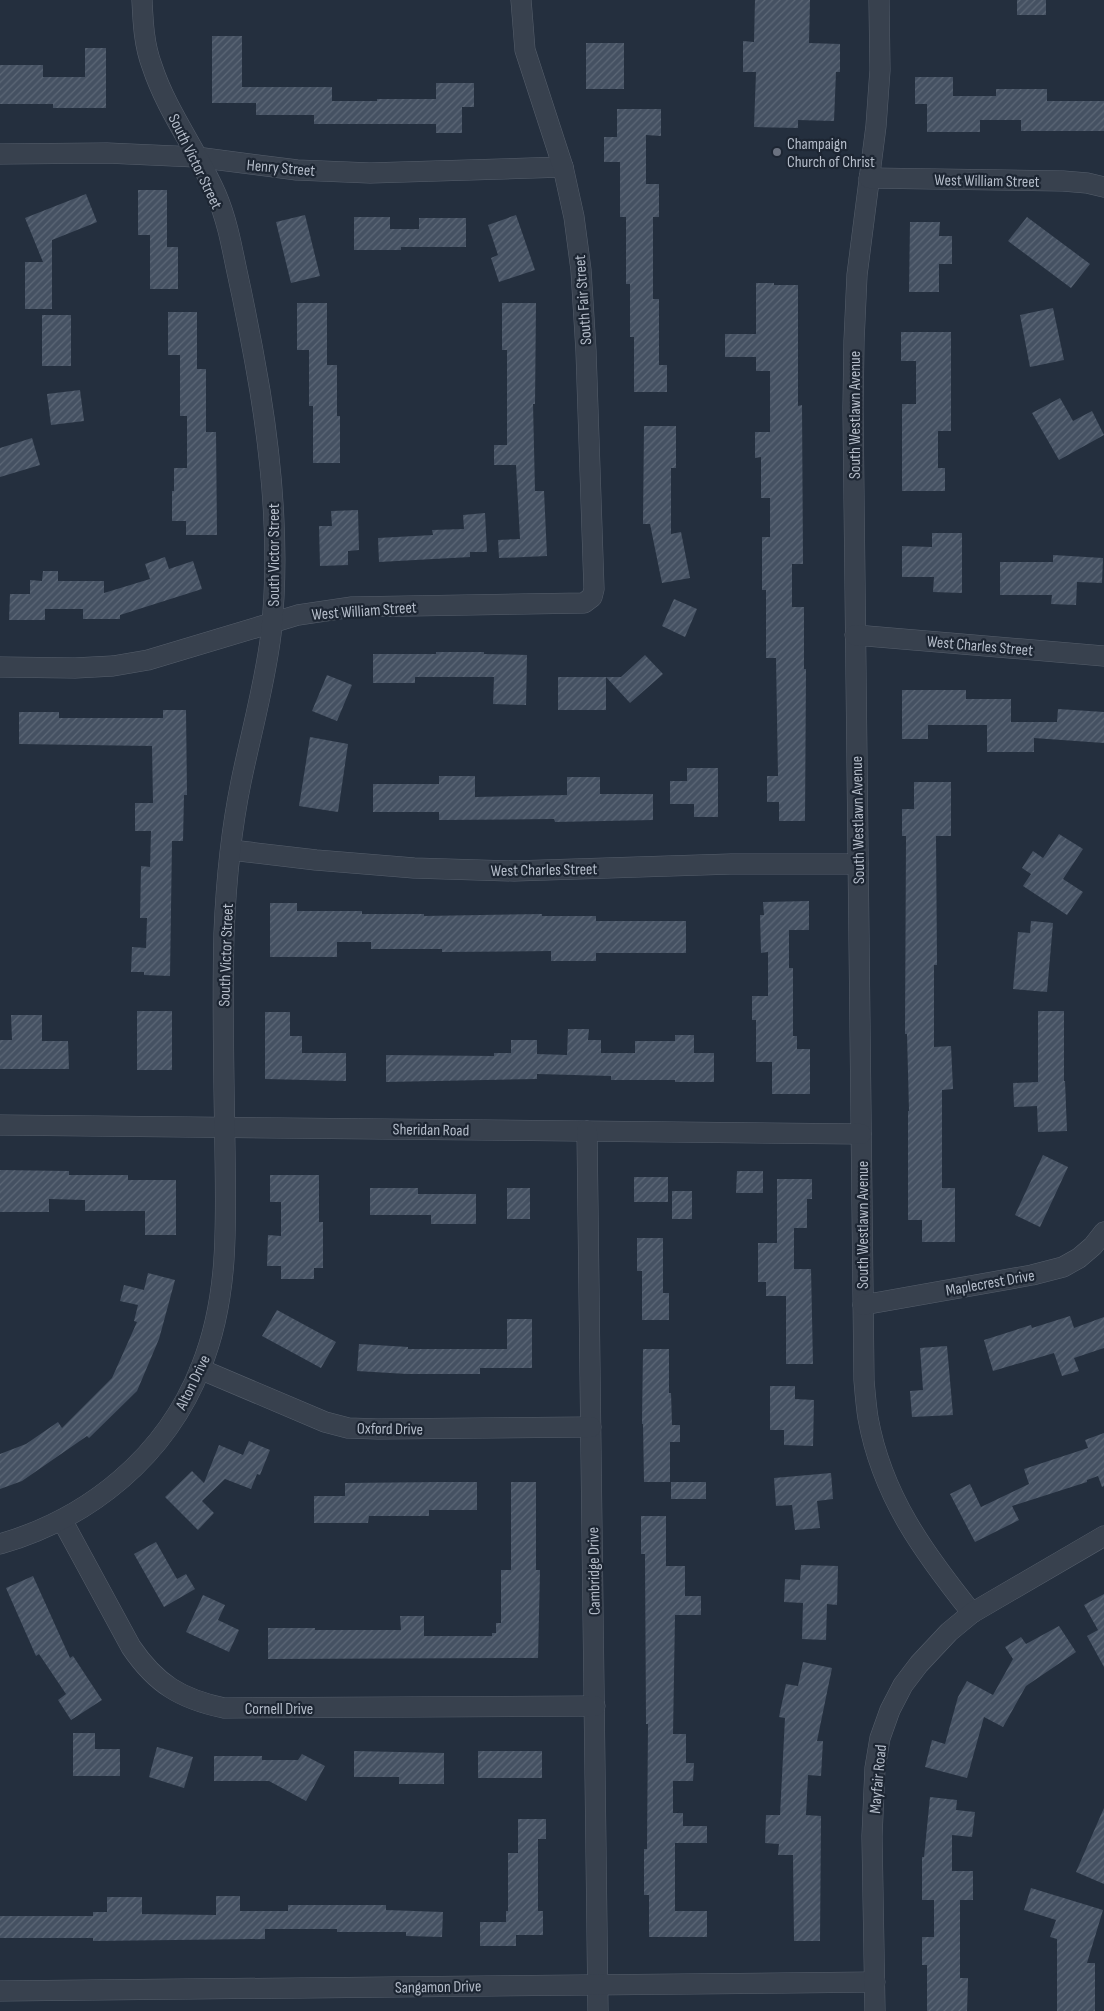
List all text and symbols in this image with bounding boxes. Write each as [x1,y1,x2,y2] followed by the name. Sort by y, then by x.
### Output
[163,111,226,212] street label: South Victor Street
[787,135,875,172] place label: Champaign Church of Christ
[771,146,783,158] marker: Champaign Church of Christ
[246,156,316,181] street label: Henry Street
[934,171,1040,192] street label: West William Street
[571,254,596,346] street label: South Fair Street
[846,351,865,479] street label: South Westlawn Avenue
[265,503,284,607] street label: South Victor Street
[311,598,417,625] street label: West William Street
[926,632,1034,661] street label: West Charles Street
[848,756,869,884] street label: South Westlawn Avenue
[491,860,598,881] street label: West Charles Street
[215,903,238,1007] street label: South Victor Street
[393,1120,469,1141] street label: Sheridan Road
[854,1161,873,1289] street label: South Westlawn Avenue
[944,1266,1036,1301] street label: Maplecrest Drive
[171,1352,215,1414] street label: Alton Drive
[357,1419,423,1440] street label: Oxford Drive
[584,1527,605,1615] street label: Cambridge Drive
[245,1700,313,1719] street label: Cornell Drive
[866,1744,891,1814] street label: Mayfair Road
[395,1977,481,1998] street label: Sangamon Drive

